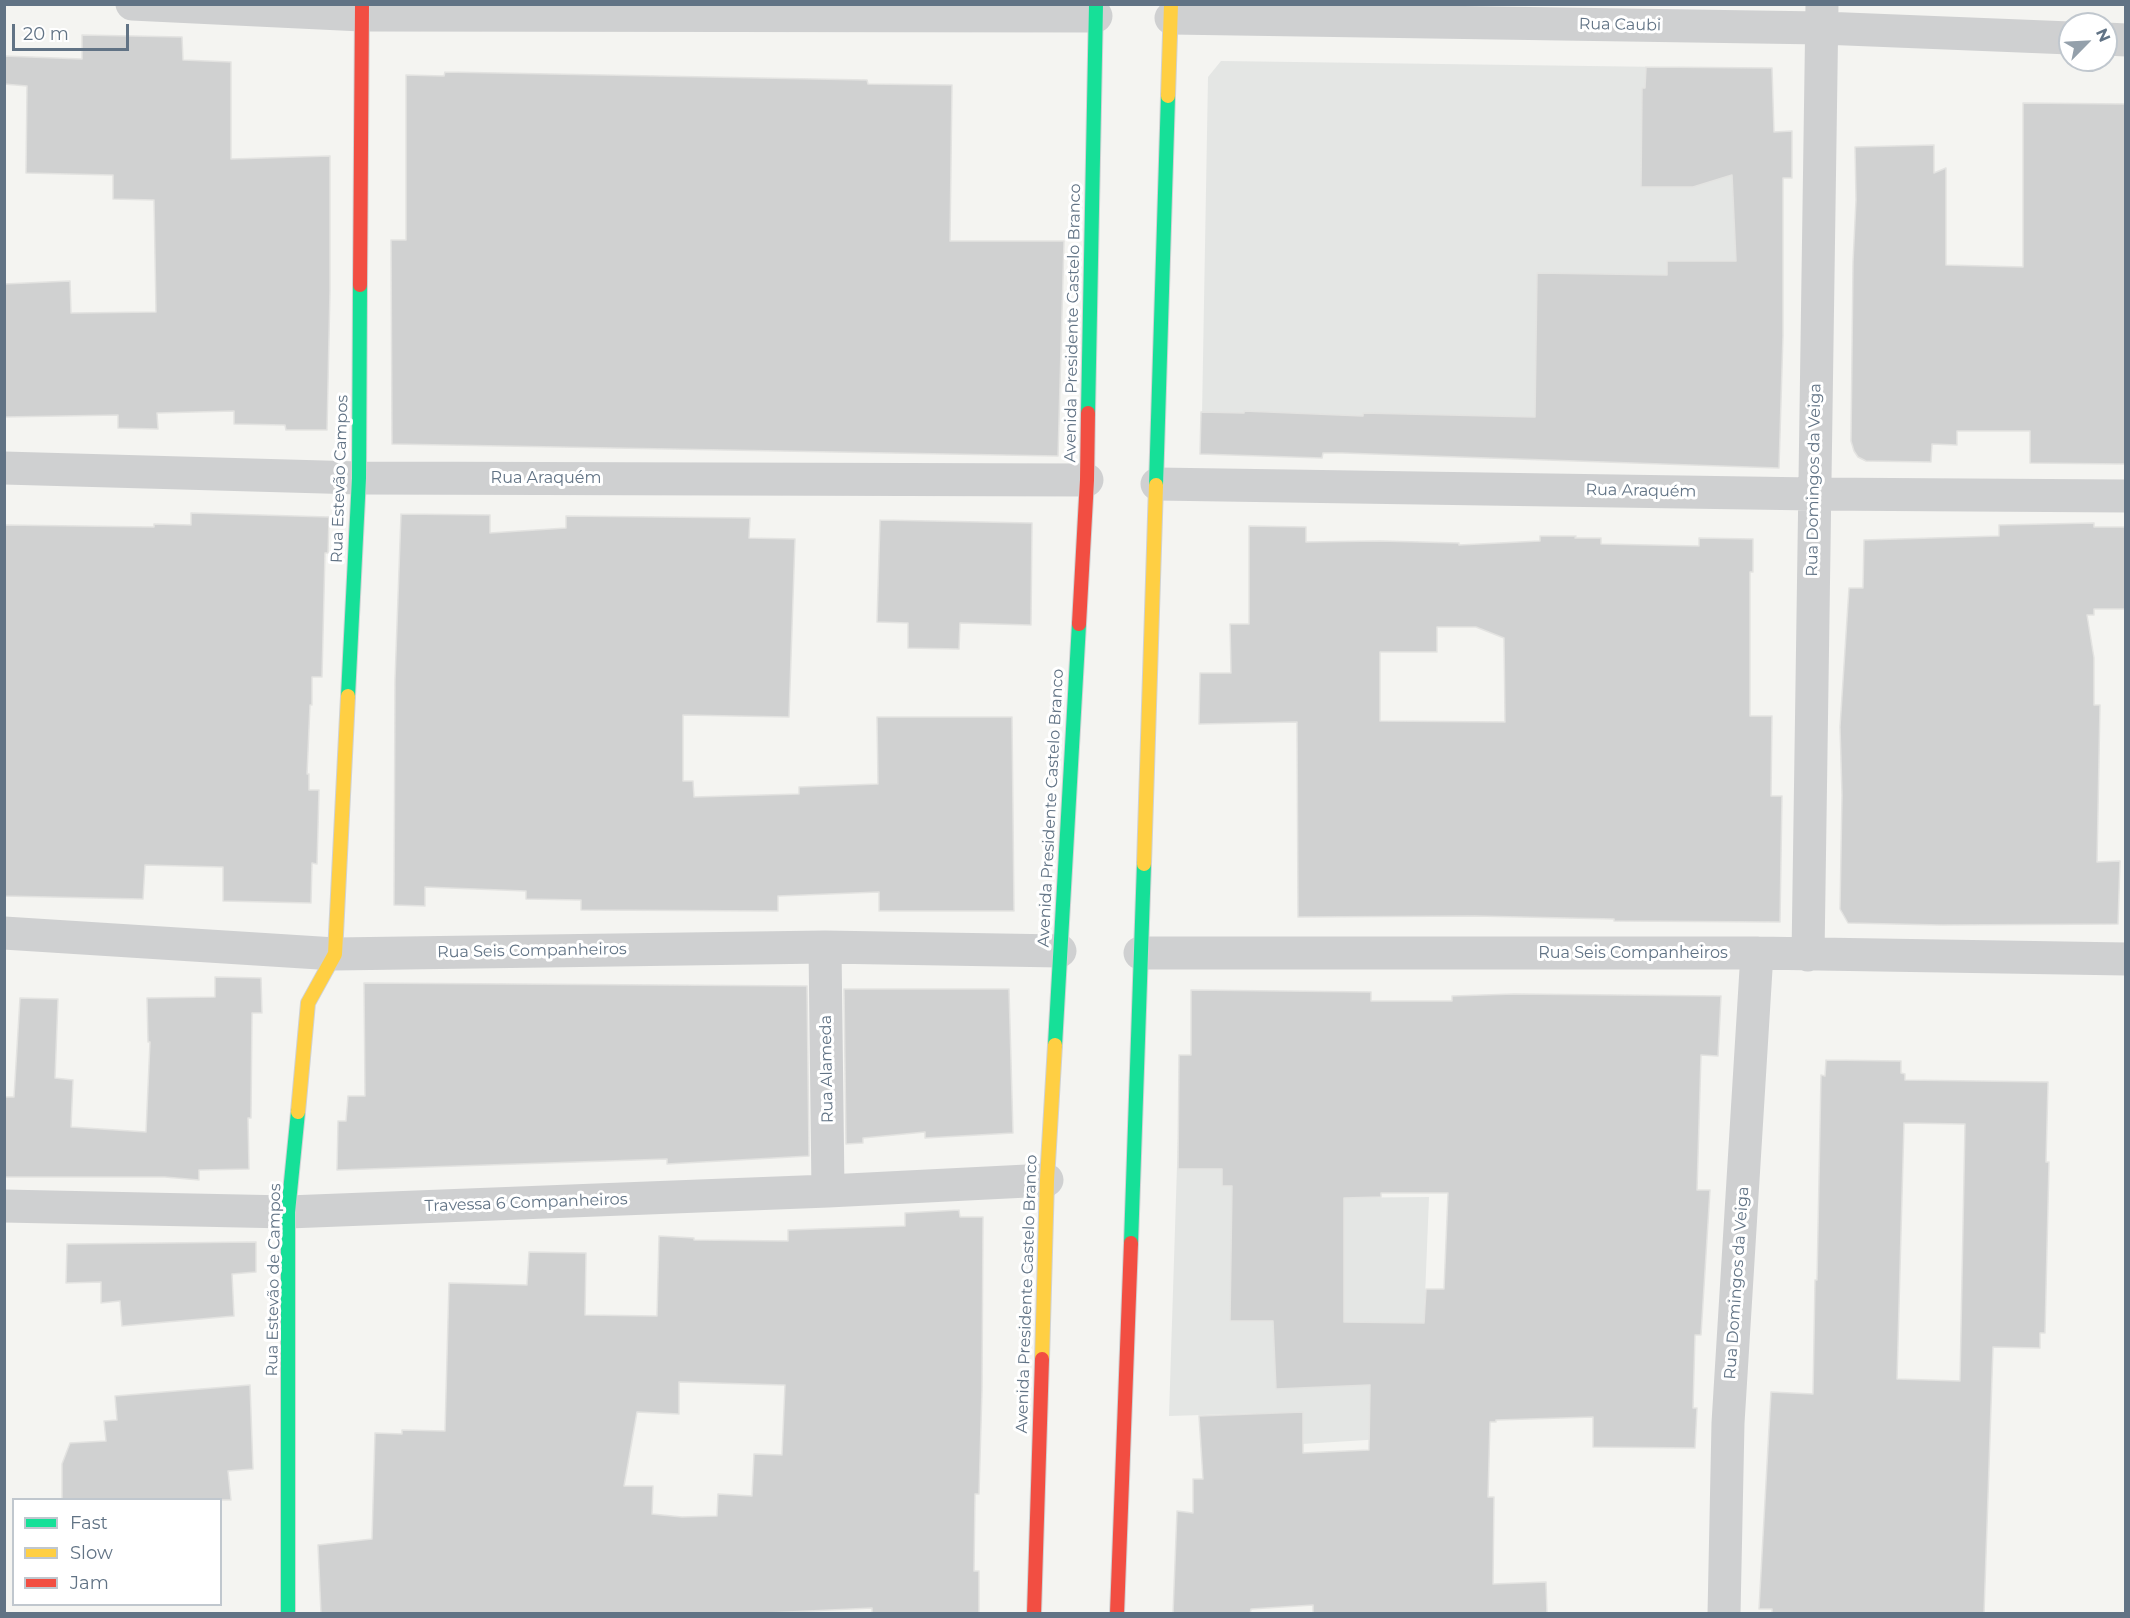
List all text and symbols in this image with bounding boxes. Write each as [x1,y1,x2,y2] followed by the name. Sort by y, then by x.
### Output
[15,12,132,50] scale bar
[2058,12,2118,72] north arrow
[1579,15,1661,35] street label: Rua Caubi
[23,23,69,45] text: 20 m
[2092,26,2114,45] text: N
[1061,183,1085,463] street label: Avenida Presidente Castelo Branco
[1803,383,1825,577] street label: Rua Domingos da Veiga
[327,395,353,563] street label: Rua Estevão Campos
[491,468,601,488] street label: Rua Araquém
[1585,480,1697,502] street label: Rua Araquém
[1034,668,1068,948] street label: Avenida Presidente Castelo Branco
[437,940,627,962] street label: Rua Seis Companheiros
[1538,943,1728,963] street label: Rua Seis Companheiros
[816,1015,838,1123] street label: Rua Alameda
[1013,1154,1041,1434] street label: Avenida Presidente Castelo Branco
[263,1183,285,1377] street label: Rua Estevão de Campos
[1721,1186,1753,1380] street label: Rua Domingos da Veiga
[424,1190,628,1216] street label: Travessa 6 Companheiros
[12,1498,222,1606] legend
[70,1512,108,1534] text: Fast
[70,1542,113,1564] text: Slow
[70,1572,109,1594] text: Jam

